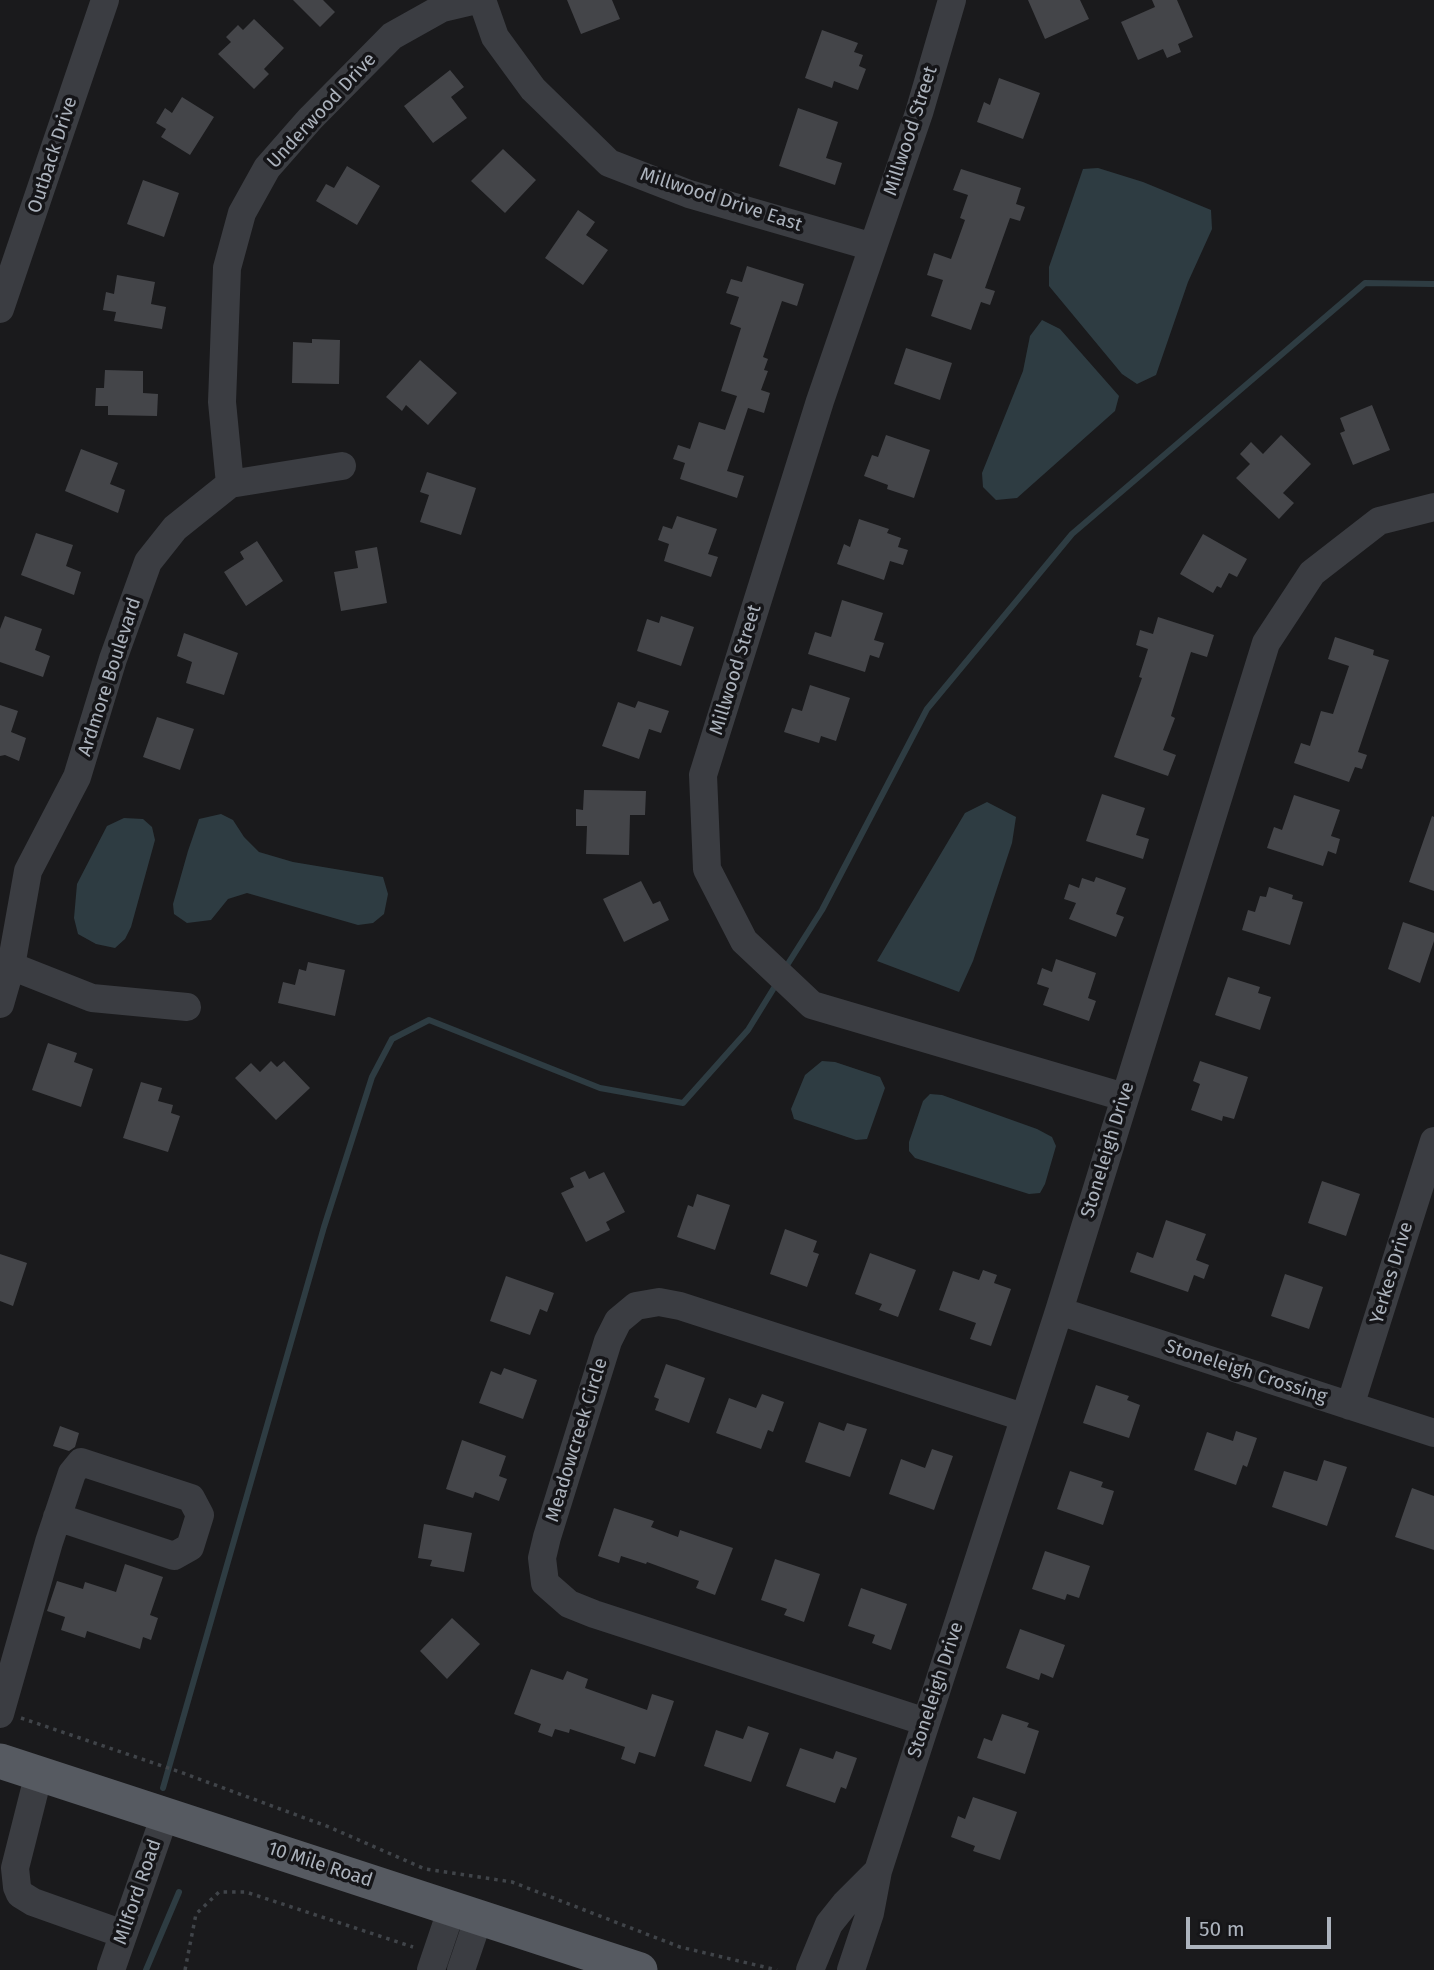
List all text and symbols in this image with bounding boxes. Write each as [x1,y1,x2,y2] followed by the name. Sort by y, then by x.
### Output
[263,49,381,173] street label: Underwood Drive
[879,63,943,199] street label: Millwood Street
[23,94,83,216] street label: Outback Drive
[637,163,805,237] street label: Millwood Drive East
[74,595,146,759] street label: Ardmore Boulevard
[705,602,767,738] street label: Millwood Street
[1076,1079,1140,1221] street label: Stoneleigh Drive
[1366,1219,1418,1327] street label: Yerkes Drive
[1162,1335,1330,1409] street label: Stoneleigh Crossing
[541,1355,613,1525] street label: Meadowcreek Circle
[903,1619,969,1761] street label: Stoneleigh Drive
[109,1836,167,1948] street label: Milford Road
[265,1837,375,1893] street label: 10 Mile Road
[1189,1904,1334,1948] scale bar
[1199,1916,1245,1942] text: 50 m

